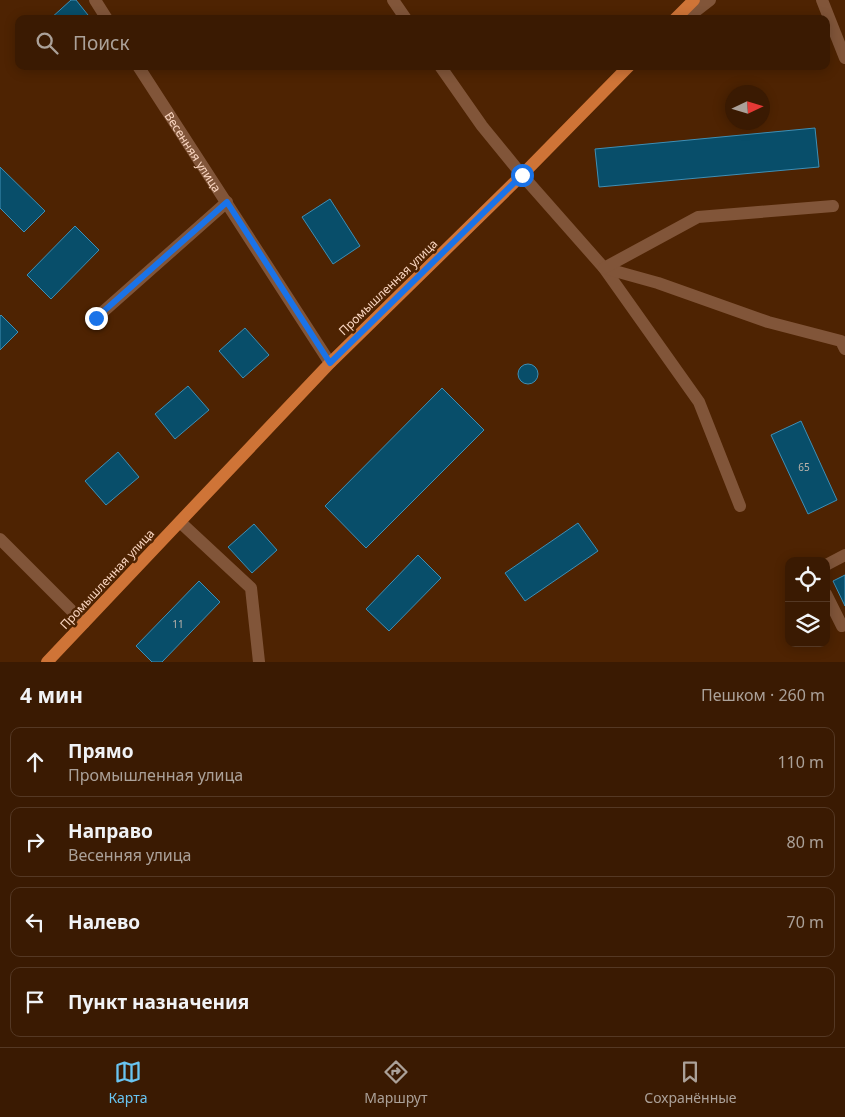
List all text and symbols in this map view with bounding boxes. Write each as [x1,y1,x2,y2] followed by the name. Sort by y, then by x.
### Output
[15,15,830,70] search box
[33,29,61,57] icon: search
[73,30,129,56] text: Поиск
[725,85,770,130] north arrow
[161,108,226,195] street label: Весенняя улица
[511,164,534,187] route start
[335,235,441,339] street label: Промышленная улица
[85,307,108,330] route end
[798,460,810,474] house number: 65
[56,525,158,633] street label: Промышленная улица
[785,557,830,647] map controls
[785,557,830,602] button: locate
[785,602,830,647] button: layers
[172,617,184,631] house number: 11
[20,681,83,709] text: 4 мин
[701,684,825,706] text: Пешком · 260 m
[68,738,134,764] text: Прямо
[21,748,49,776] icon: ahead
[777,751,824,773] text: 110 m
[68,764,243,786] text: Промышленная улица
[68,818,153,844] text: Направо
[21,828,49,856] icon: right
[787,831,824,853] text: 80 m
[68,844,191,866] text: Весенняя улица
[21,908,49,936] icon: left
[68,909,140,935] text: Налево
[787,911,824,933] text: 70 m
[21,988,49,1016] icon: arrive
[68,989,249,1015] text: Пункт назначения
[108,1058,147,1107] tab: Карта
[364,1058,428,1107] tab: Маршрут
[644,1058,737,1107] tab: Сохранённые

